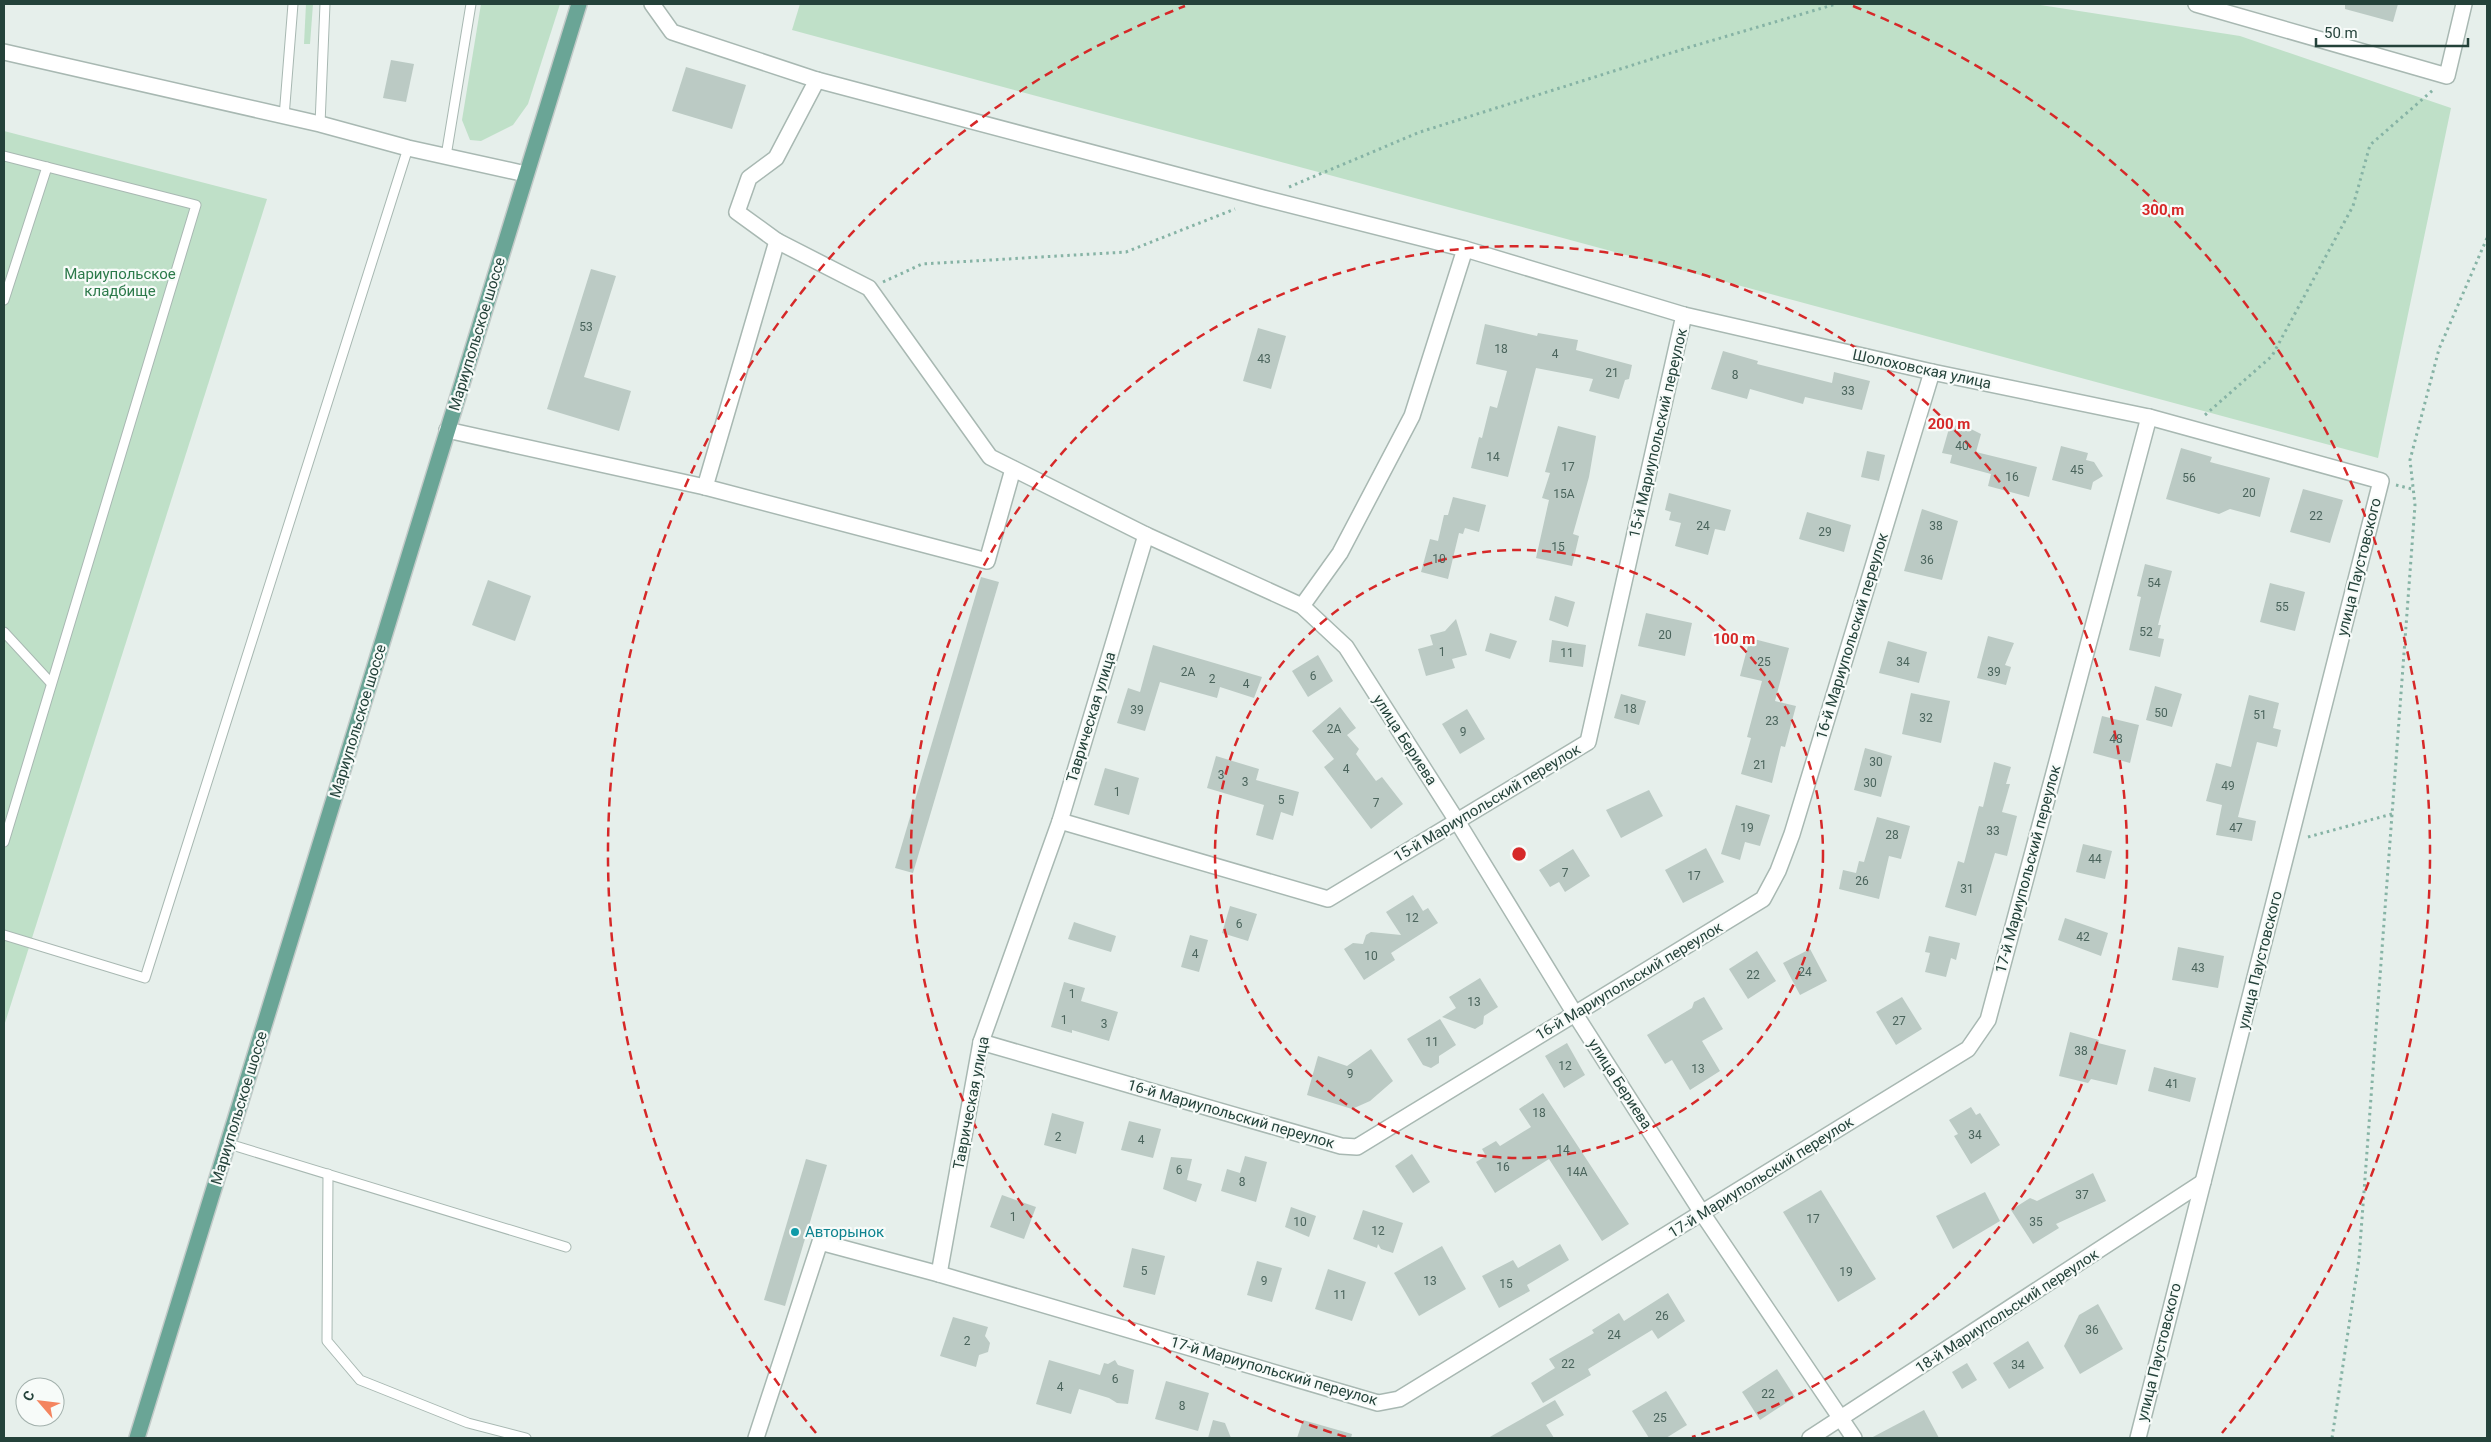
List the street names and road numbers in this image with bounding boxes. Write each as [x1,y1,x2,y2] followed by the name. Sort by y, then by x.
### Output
[445,255,509,413] street label: Мариупольское шоссе
[1625,326,1691,540] street label: 15-й Мариупольский переулок
[1851,346,1993,392] street label: Шолоховская улица
[2333,496,2385,638] street label: улица Паустовского
[1812,531,1892,741] street label: 16-й Мариупольский переулок
[326,642,390,800] street label: Мариупольское шоссе
[1063,650,1119,784] street label: Таврическая улица
[1369,691,1441,789] street label: улица Бериева
[1390,740,1584,866] street label: 15-й Мариупольский переулок
[1992,763,2064,975] street label: 17-й Мариупольский переулок
[2234,889,2286,1031] street label: улица Паустовского
[1532,918,1726,1044] street label: 16-й Мариупольский переулок
[207,1029,271,1187] street label: Мариупольское шоссе
[949,1035,993,1171] street label: Таврическая улица
[1584,1035,1656,1133] street label: улица Бериева
[1125,1076,1337,1152] street label: 16-й Мариупольский переулок
[1665,1112,1857,1242] street label: 17-й Мариупольский переулок
[1912,1245,2102,1377] street label: 18-й Мариупольский переулок
[2133,1281,2185,1423] street label: улица Паустовского
[1168,1333,1380,1409] street label: 17-й Мариупольский переулок

